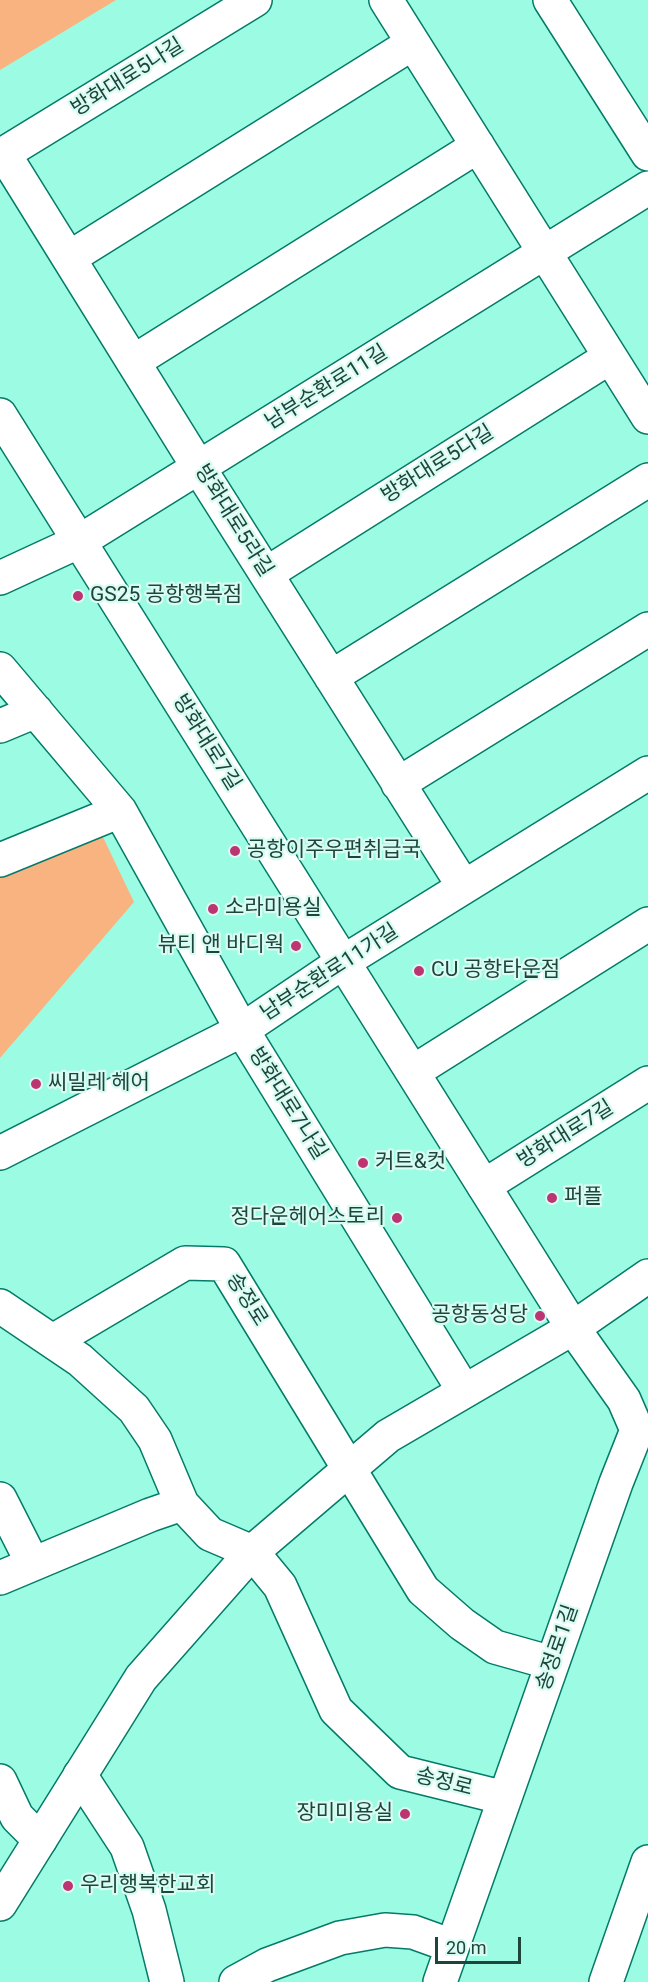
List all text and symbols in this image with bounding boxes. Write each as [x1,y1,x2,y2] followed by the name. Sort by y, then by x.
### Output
[67,33,189,123] street label: 방화대로5나길
[261,340,393,436] street label: 남부순환로11길
[377,420,499,510] street label: 방화대로5다길
[188,460,278,582] street label: 방화대로5라길
[90,583,242,609] place label: GS25 공항행복점
[71,589,85,603] marker: GS25 공항행복점
[167,690,245,796] street label: 방화대로7길
[247,838,421,864] place label: 공항이주우편취급국
[228,844,242,858] marker: 공항이주우편취급국
[225,896,322,922] place label: 소라미용실
[206,902,220,916] marker: 소라미용실
[257,919,403,1027] street label: 남부순환로11가길
[158,933,284,959] place label: 뷰티 앤 바디웍
[289,939,303,953] marker: 뷰티 앤 바디웍
[431,958,560,984] place label: CU 공항타운점
[412,964,426,978] marker: CU 공항타운점
[242,1043,332,1165] street label: 방화대로7나길
[48,1071,150,1097] place label: 씨밀레 헤어
[29,1077,43,1091] marker: 씨밀레 헤어
[513,1096,619,1174] street label: 방화대로7길
[375,1150,446,1176] place label: 커트&컷
[356,1156,370,1170] marker: 커트&컷
[564,1185,603,1211] place label: 퍼플
[545,1191,559,1205] marker: 퍼플
[230,1205,385,1231] place label: 정다운헤어스토리
[390,1211,404,1225] marker: 정다운헤어스토리
[220,1269,272,1331] street label: 송정로
[431,1303,528,1329] place label: 공항동성당
[533,1309,547,1323] marker: 공항동성당
[532,1602,584,1694] street label: 송정로1길
[413,1764,475,1802] street label: 송정로
[296,1801,393,1827] place label: 장미미용실
[398,1807,412,1821] marker: 장미미용실
[80,1873,215,1899] place label: 우리행복한교회
[61,1879,75,1893] marker: 우리행복한교회
[438,1925,524,1963] scale bar
[446,1937,486,1958] text: 20 m

